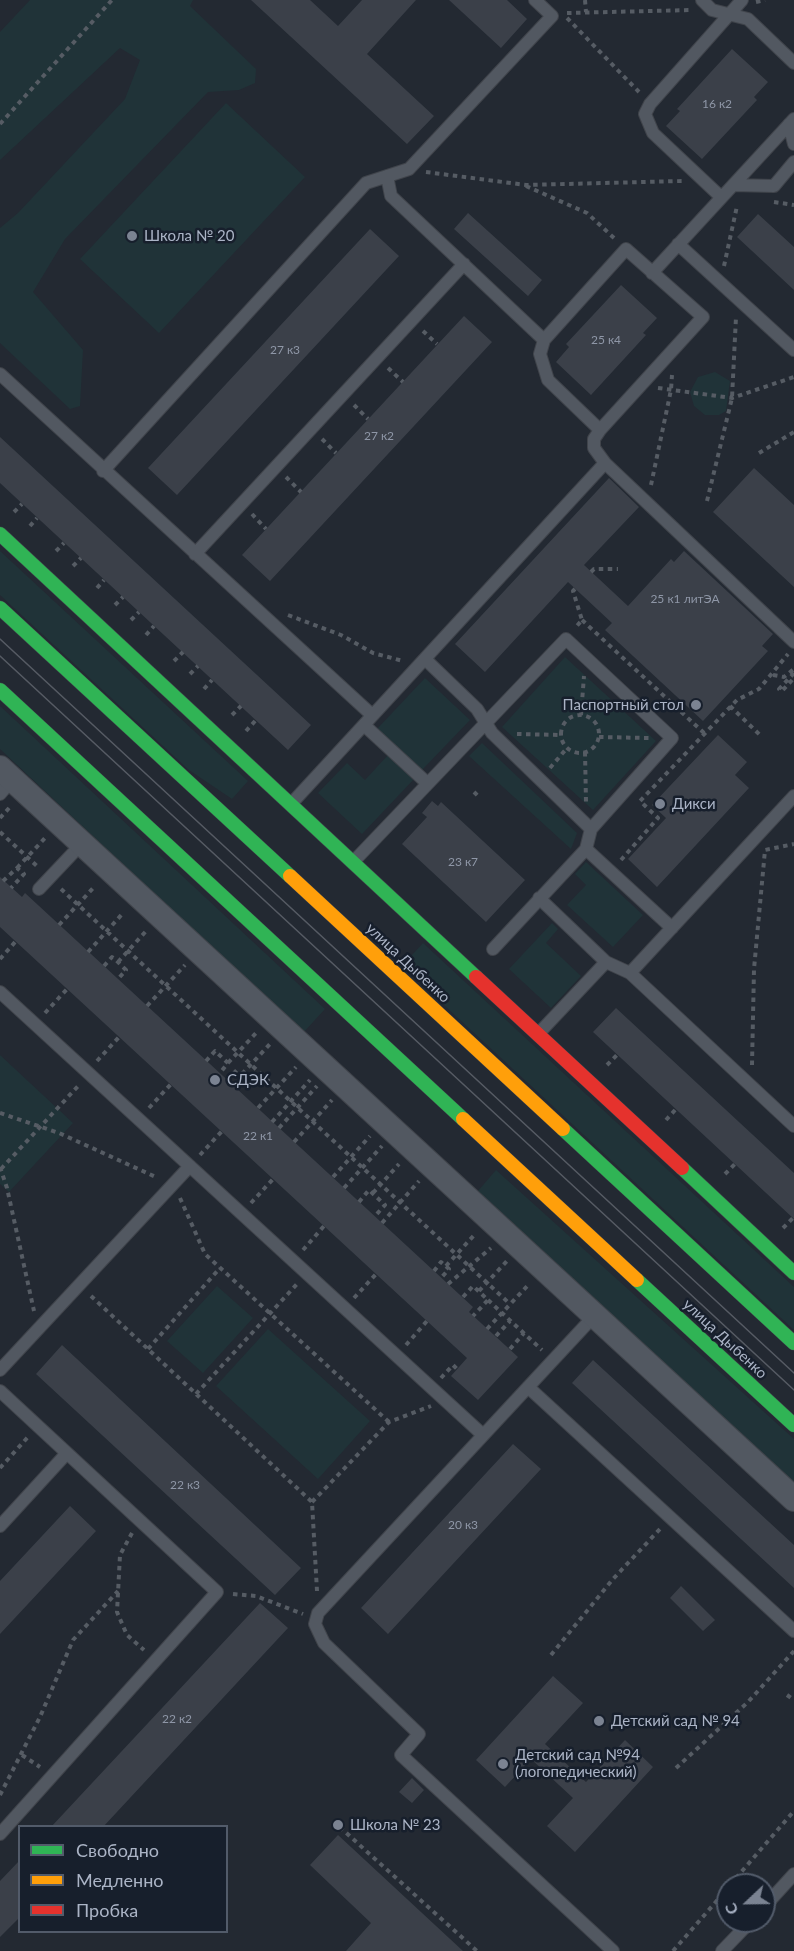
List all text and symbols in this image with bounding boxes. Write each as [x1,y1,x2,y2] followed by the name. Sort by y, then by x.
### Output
[702,97,732,111] house number: 16 к2
[144,227,234,245] place label: Школа № 20
[125,229,139,243] marker: Школа № 20
[591,333,621,347] house number: 25 к4
[270,343,300,357] house number: 27 к3
[364,429,394,443] house number: 27 к2
[650,592,720,606] house number: 25 к1 литЭА
[563,696,684,714] place label: Паспортный стол
[689,698,703,712] marker: Паспортный стол
[672,795,716,813] place label: Дикси
[653,797,667,811] marker: Дикси
[448,855,478,869] house number: 23 к7
[362,919,454,1007] street label: улица Дыбенко
[227,1071,269,1089] place label: СДЭК
[208,1073,222,1087] marker: СДЭК
[243,1129,273,1143] house number: 22 к1
[679,1295,771,1383] street label: улица Дыбенко
[170,1478,200,1492] house number: 22 к3
[448,1518,478,1532] house number: 20 к3
[162,1712,192,1726] house number: 22 к2
[611,1712,740,1730] place label: Детский сад № 94
[592,1714,606,1728] marker: Детский сад № 94
[515,1746,640,1781] place label: Детский сад №94 (логопедический)
[496,1757,510,1771] marker: Детский сад №94 (логопедический)
[350,1816,440,1834] place label: Школа № 23
[331,1818,345,1832] marker: Школа № 23
[18,1825,228,1933] legend
[76,1839,159,1861] text: Свободно
[76,1869,164,1891] text: Медленно
[716,1873,776,1933] north arrow
[76,1899,138,1921] text: Пробка
[720,1901,741,1918] text: С

